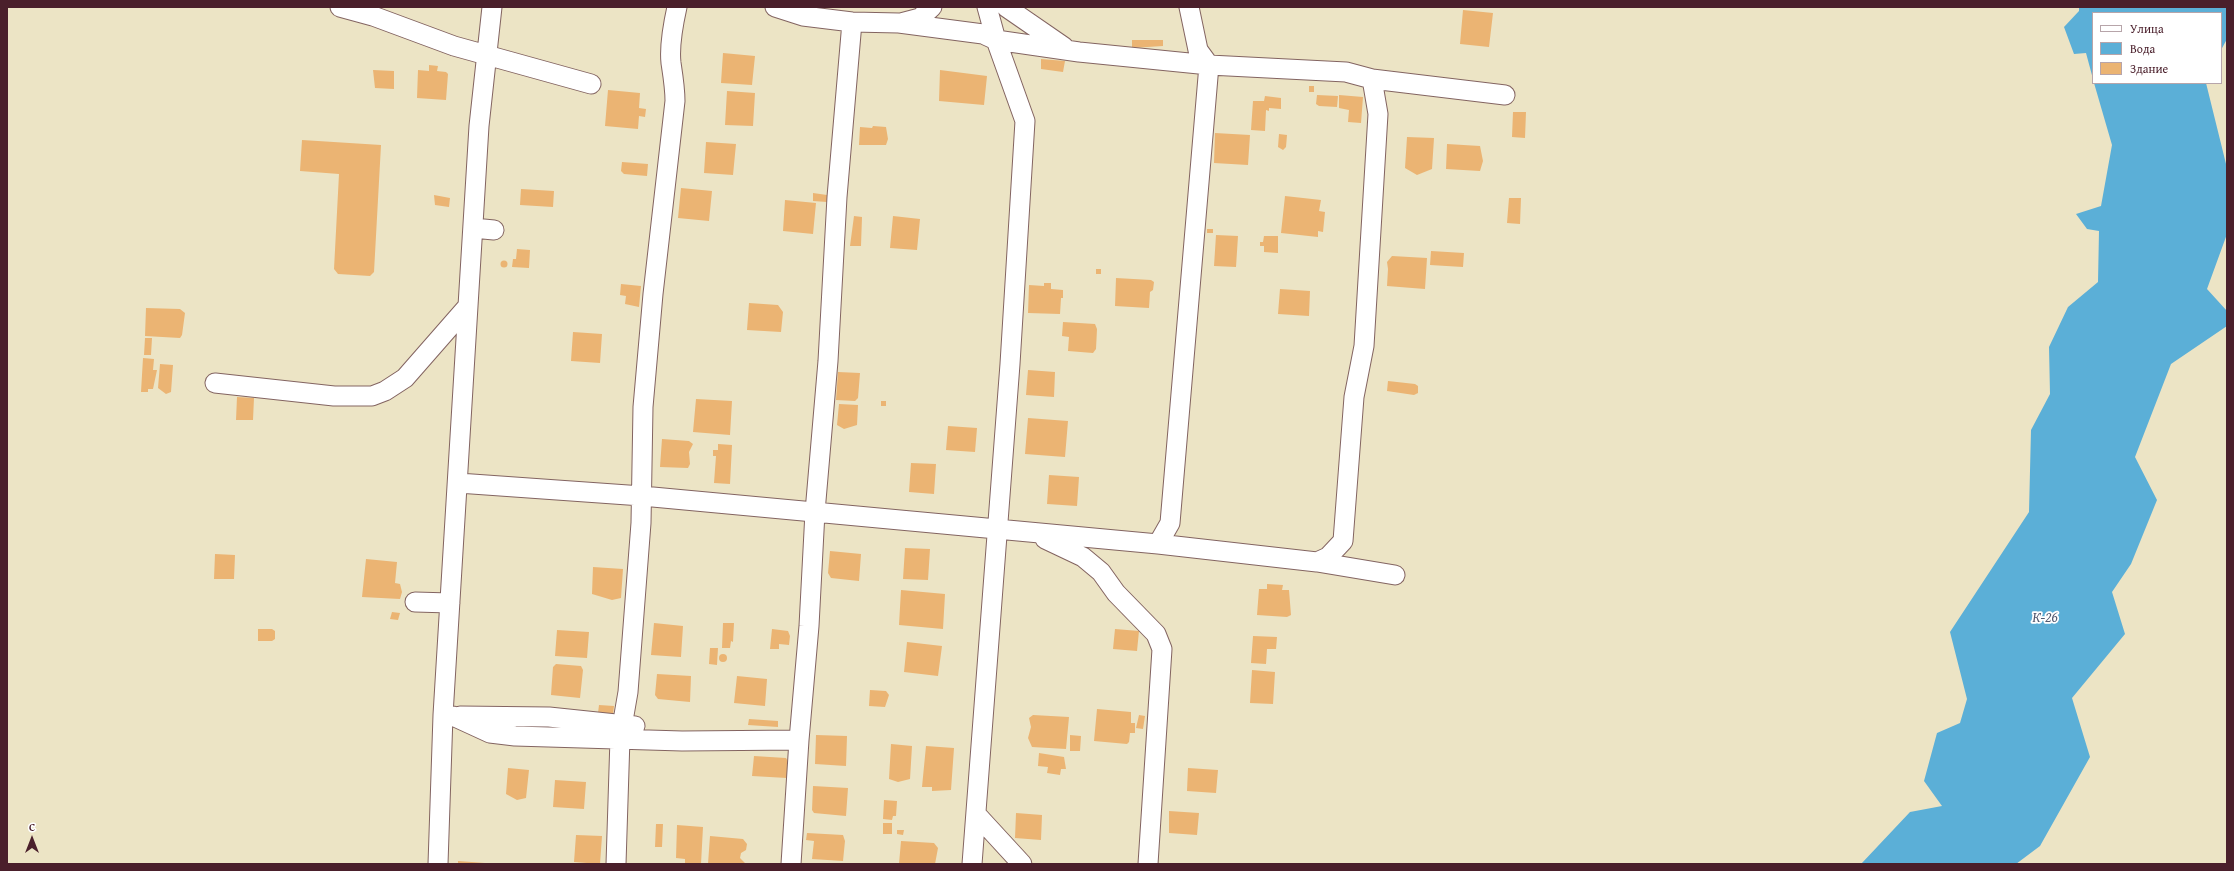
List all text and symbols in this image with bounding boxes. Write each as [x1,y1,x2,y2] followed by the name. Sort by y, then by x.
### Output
[2092,12,2222,84] legend
[2130,20,2164,37] text: Улица
[2130,40,2155,57] text: Вода
[2130,60,2168,77] text: Здание
[2032,609,2058,627] water label: К-26
[12,819,52,859] north arrow
[29,819,35,835] text: С

